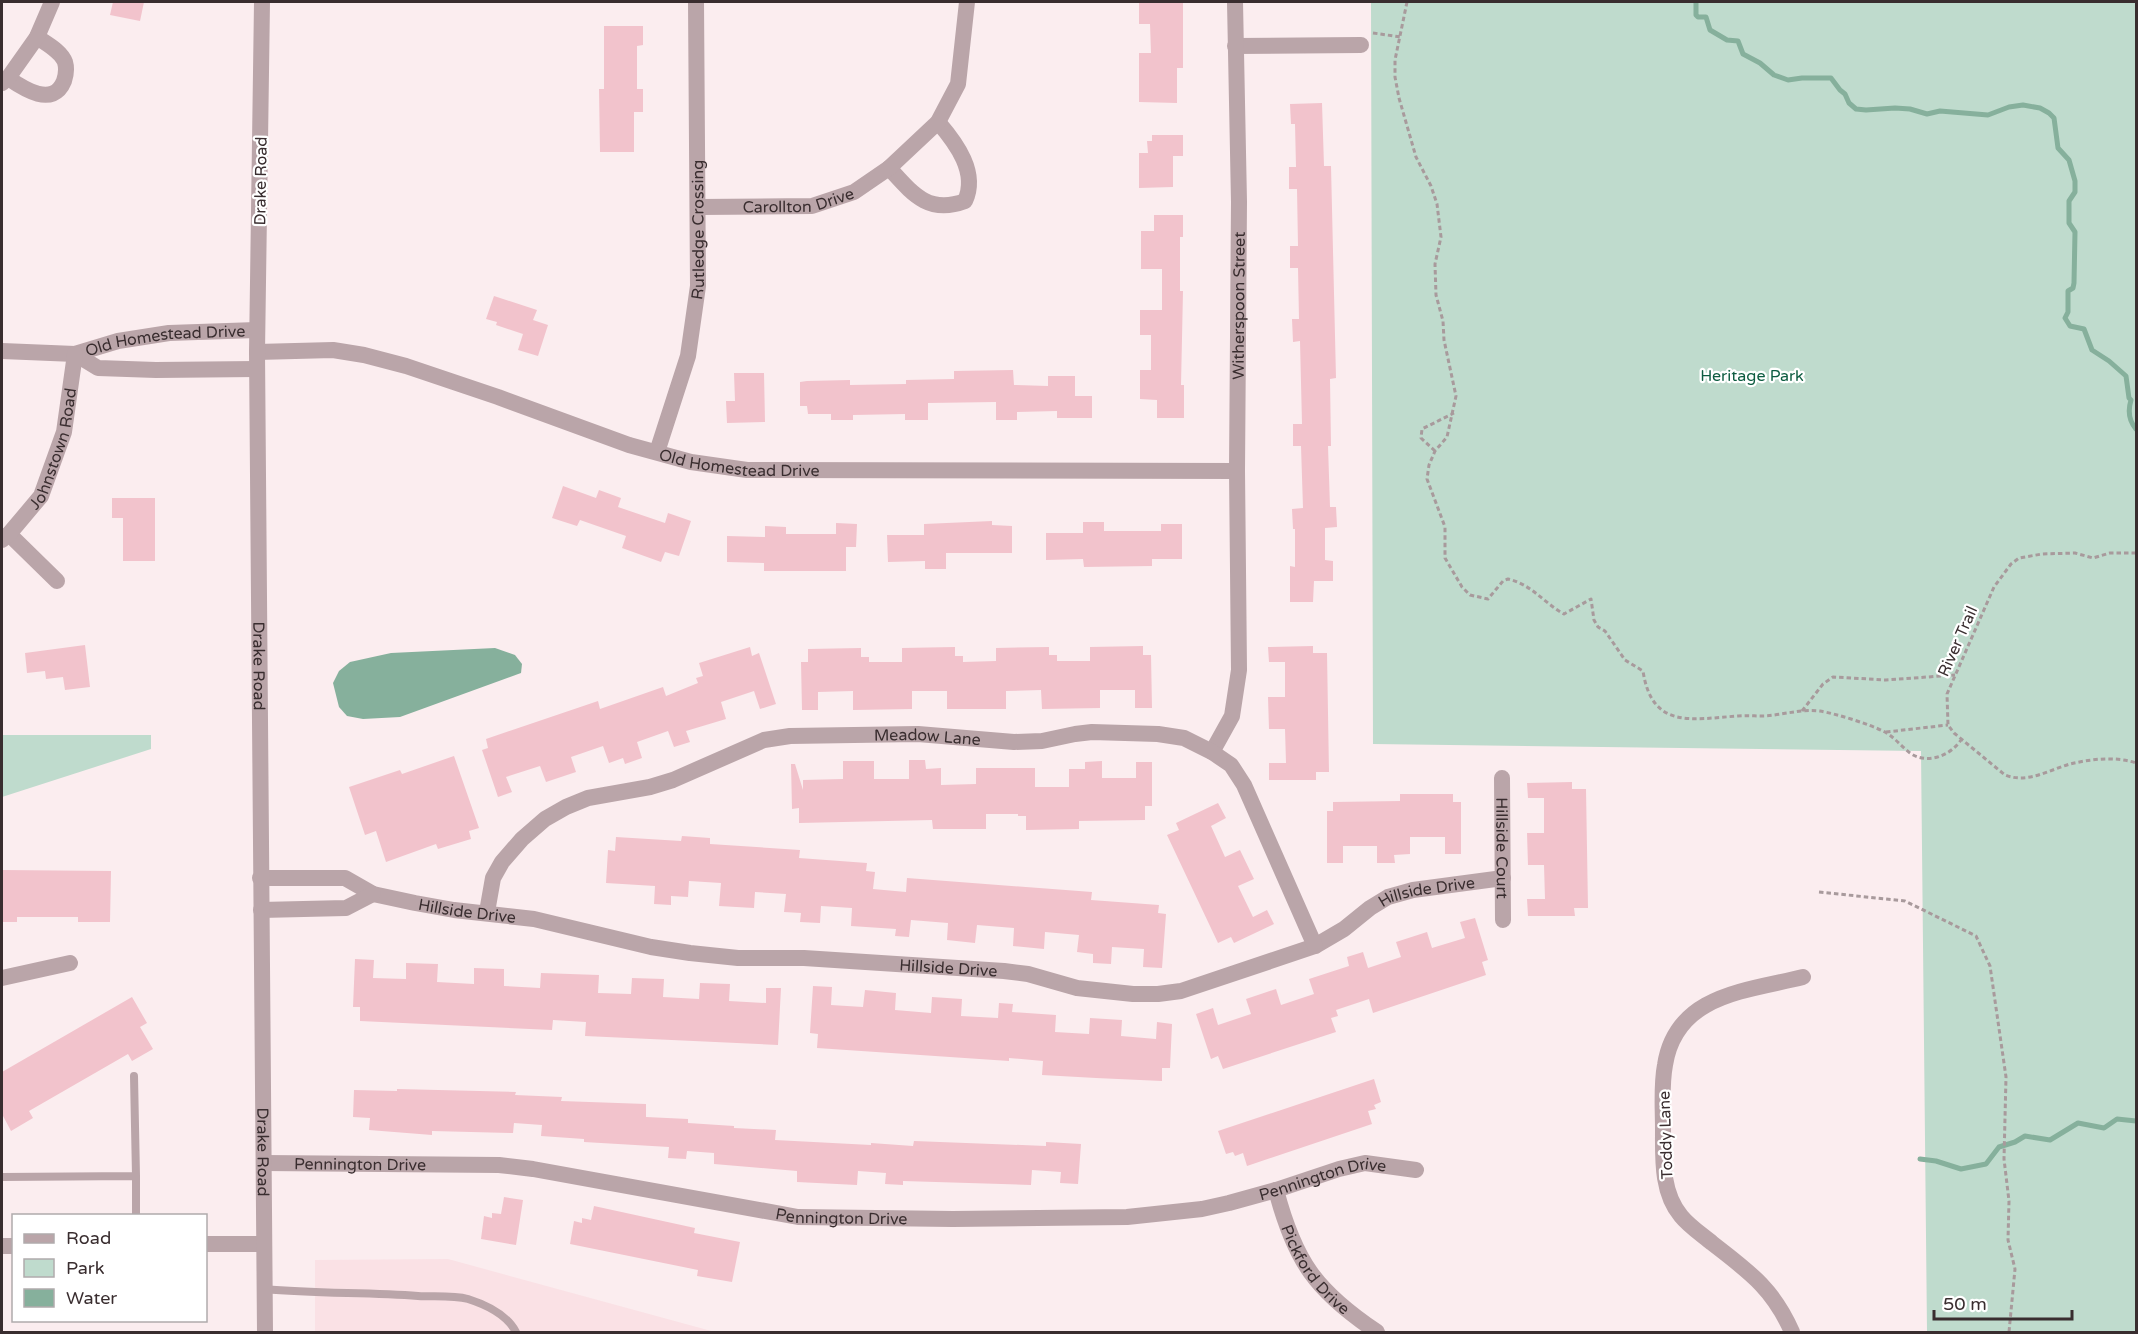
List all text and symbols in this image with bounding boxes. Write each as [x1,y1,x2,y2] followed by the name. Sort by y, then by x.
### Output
[250,136,272,226] street label: Drake Road
[687,160,709,301] street label: Rutledge Crossing
[743,184,857,218] street label: Carollton Drive
[1229,232,1250,380] street label: Witherspoon Street
[83,321,246,361] street label: Old Homestead Drive
[1700,366,1804,386] park label: Heritage Park
[25,387,81,514] street label: Johnstown Road
[657,445,820,481] street label: Old Homestead Drive
[1934,603,1982,680] street label: River Trail
[248,621,269,711] street label: Drake Road
[874,725,981,750] street label: Meadow Lane
[1491,797,1512,899] street label: Hillside Court
[1375,873,1476,912] street label: Hillside Drive
[417,895,517,928] street label: Hillside Drive
[899,955,998,982] street label: Hillside Drive
[1654,1090,1678,1179] street label: Toddy Lane
[252,1107,273,1197] street label: Drake Road
[294,1154,426,1175] street label: Pennington Drive
[1257,1154,1388,1205] street label: Pennington Drive
[774,1204,908,1229] street label: Pennington Drive
[12,1214,207,1322] legend
[1276,1222,1353,1319] street label: Pickford Drive
[66,1227,111,1249] text: Road
[66,1257,105,1279] text: Park
[1934,1283,2072,1321] scale bar
[66,1287,117,1309] text: Water
[1943,1293,1987,1315] text: 50 m

